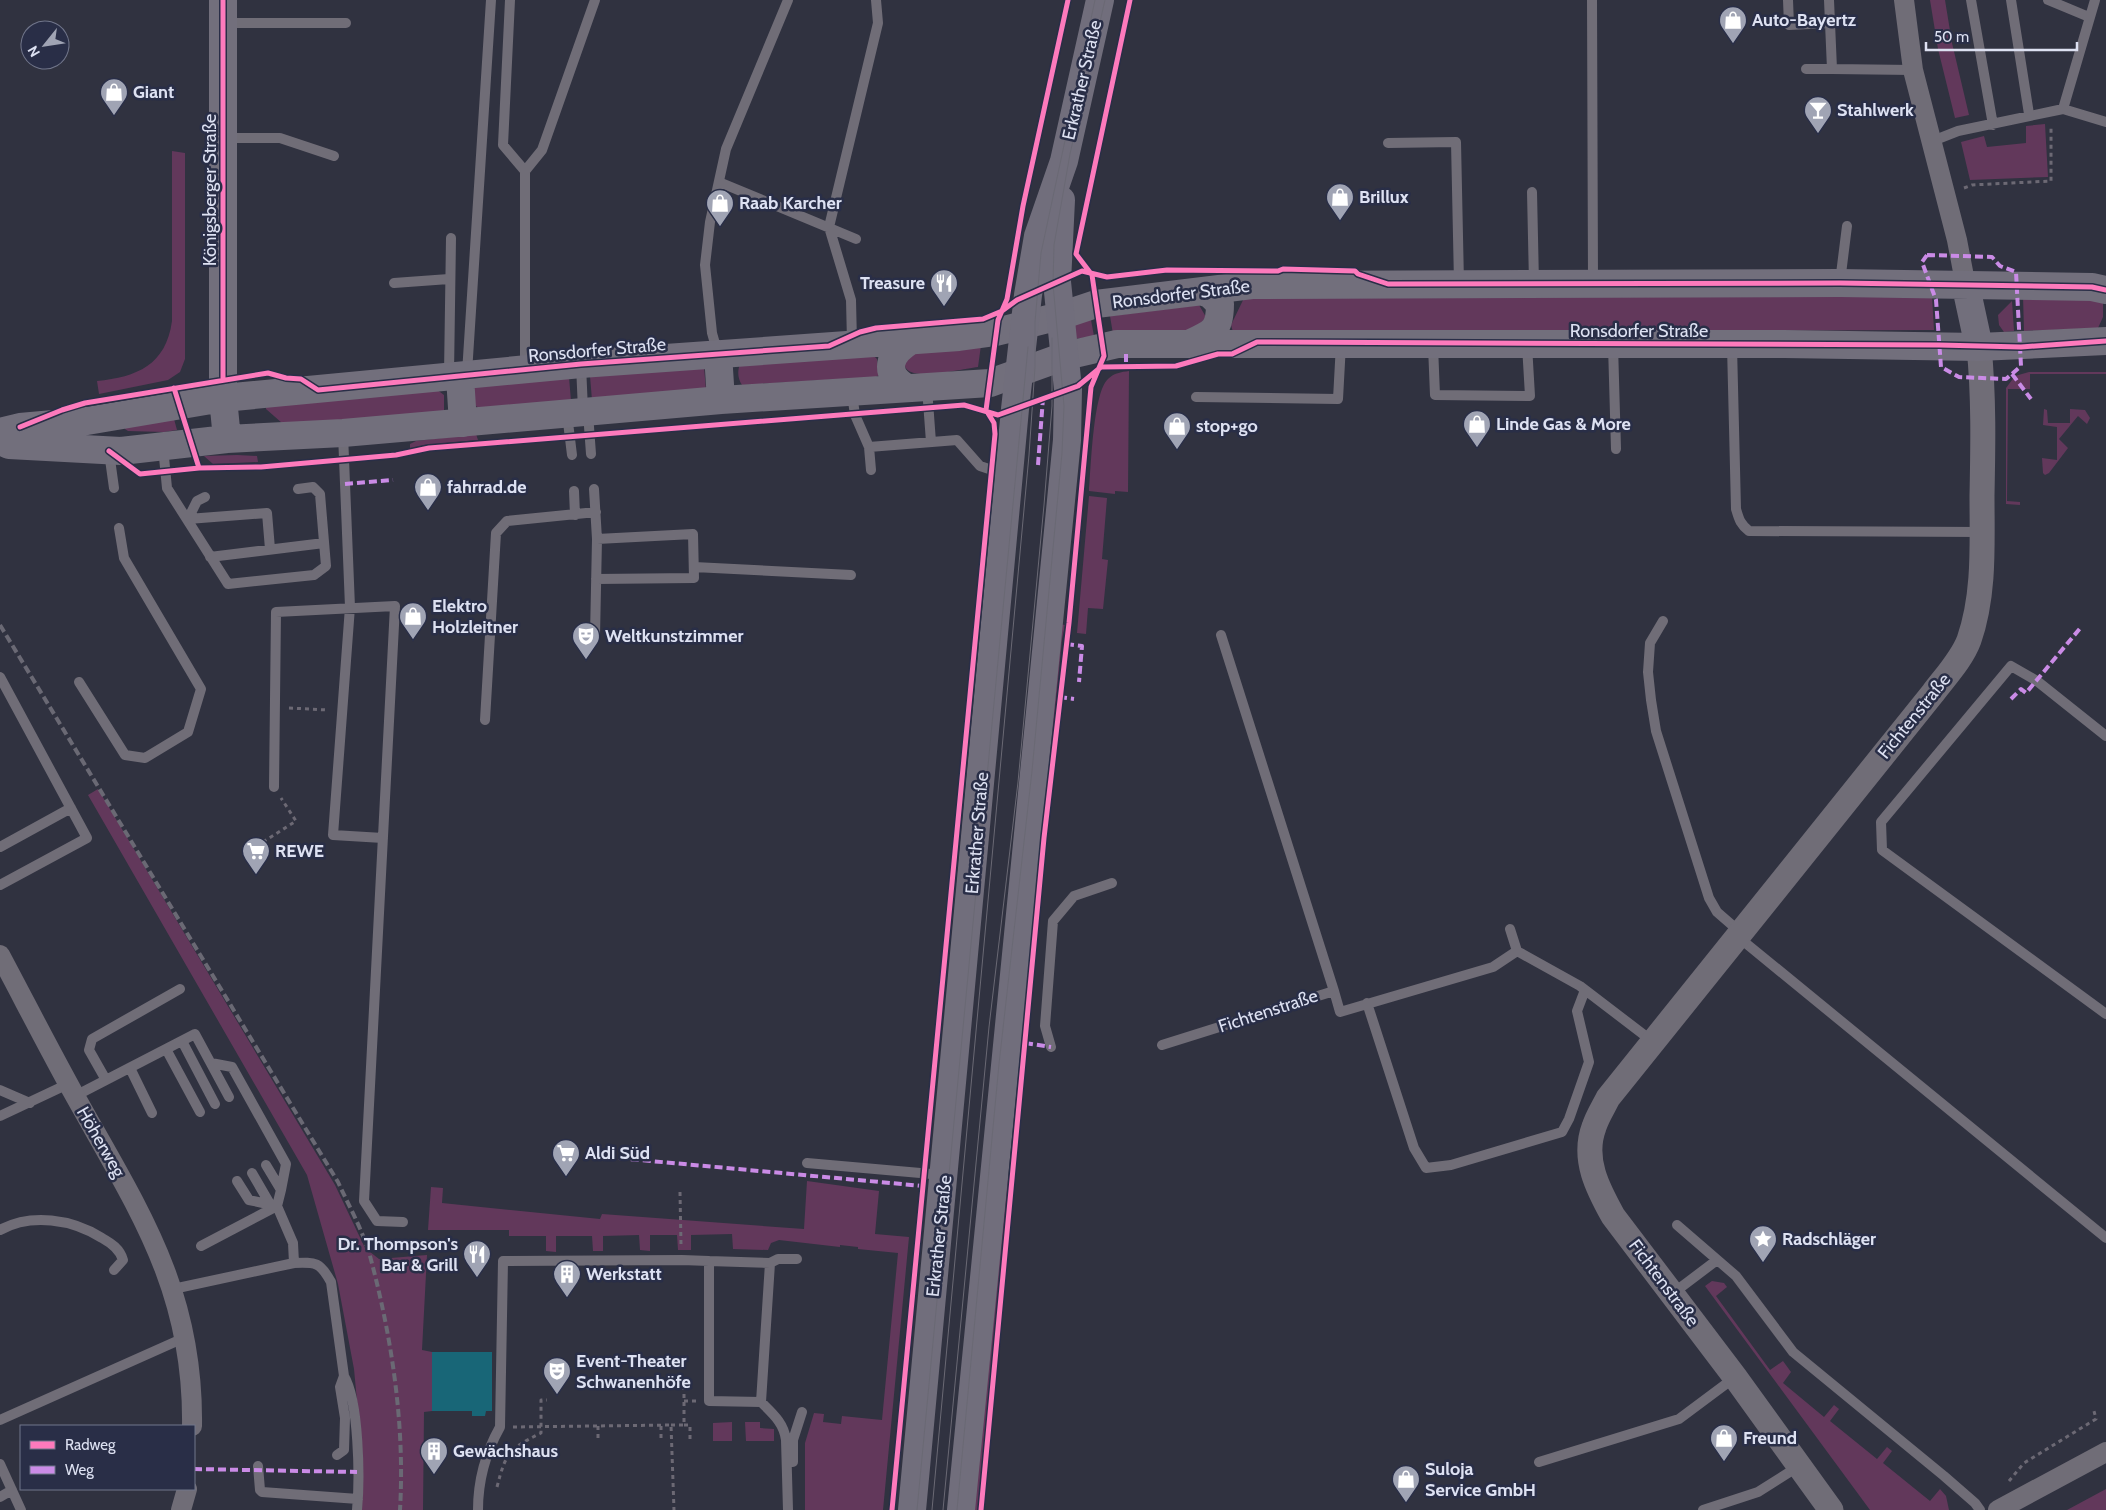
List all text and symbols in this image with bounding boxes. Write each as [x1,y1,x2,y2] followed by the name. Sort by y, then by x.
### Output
[1718,5,1748,44] shop icon: Auto-Bayertz
[1752,9,1857,31] place label: Auto-Bayertz
[1058,18,1106,142] street label: Erkrather Straße
[20,20,70,70] north arrow
[1926,20,2077,52] scale bar
[1934,28,1969,46] text: 50 m
[23,43,44,60] text: N
[99,77,129,116] shop icon: Giant
[133,81,174,103] place label: Giant
[1803,95,1833,134] bar icon: Stahlwerk
[1837,99,1914,121] place label: Stahlwerk
[199,114,221,266] street label: Königsberger Straße
[1325,182,1355,221] shop icon: Brillux
[1359,186,1409,208] place label: Brillux
[705,188,735,227] shop icon: Raab Karcher
[739,192,842,214] place label: Raab Karcher
[929,268,959,307] restaurant icon: Treasure
[860,272,925,294] place label: Treasure
[1111,275,1251,313] street label: Ronsdorfer Straße
[1570,320,1708,342] street label: Ronsdorfer Straße
[527,333,667,367] street label: Ronsdorfer Straße
[1462,409,1492,448] shop icon: Linde Gas & More
[1162,411,1192,450] shop icon: stop+go
[1496,413,1631,435] place label: Linde Gas & More
[1196,415,1258,437] place label: stop+go
[413,472,443,511] shop icon: fahrrad.de
[447,476,527,498] place label: fahrrad.de
[432,595,518,638] place label: Elektro Holzleitner
[398,601,428,640] shop icon: Elektro Holzleitner
[571,621,601,660] theatre icon: Weltkunstzimmer
[605,625,744,647] place label: Weltkunstzimmer
[1873,669,1955,763] street label: Fichtenstraße
[961,771,993,895] street label: Erkrather Straße
[241,836,271,875] supermarket icon: REWE
[275,840,324,862] place label: REWE
[1215,985,1321,1037] street label: Fichtenstraße
[72,1103,131,1182] street label: Höherweg
[551,1138,581,1177] supermarket icon: Aldi Süd
[585,1142,650,1164] place label: Aldi Süd
[922,1174,956,1298] street label: Erkrather Straße
[1748,1224,1778,1263] place icon: Radschläger
[1782,1228,1876,1250] place label: Radschläger
[338,1233,458,1276] place label: Dr. Thompson's Bar & Grill
[1624,1235,1704,1331] street label: Fichtenstraße
[462,1239,492,1278] restaurant icon: Dr. Thompson's Bar & Grill
[552,1259,582,1298] building icon: Werkstatt
[586,1263,662,1285] place label: Werkstatt
[576,1350,691,1393] place label: Event-Theater Schwanenhöfe
[542,1356,572,1395] theatre icon: Event-Theater Schwanenhöfe
[1709,1423,1739,1462] shop icon: Freund
[20,1425,195,1490] legend
[1743,1427,1797,1449] place label: Freund
[65,1436,116,1454] text: Radweg
[419,1436,449,1475] building icon: Gewächshaus
[453,1440,559,1462] place label: Gewächshaus
[1425,1458,1536,1501] place label: Suloja Service GmbH
[65,1461,94,1479] text: Weg
[1391,1464,1421,1503] shop icon: Suloja Service GmbH

